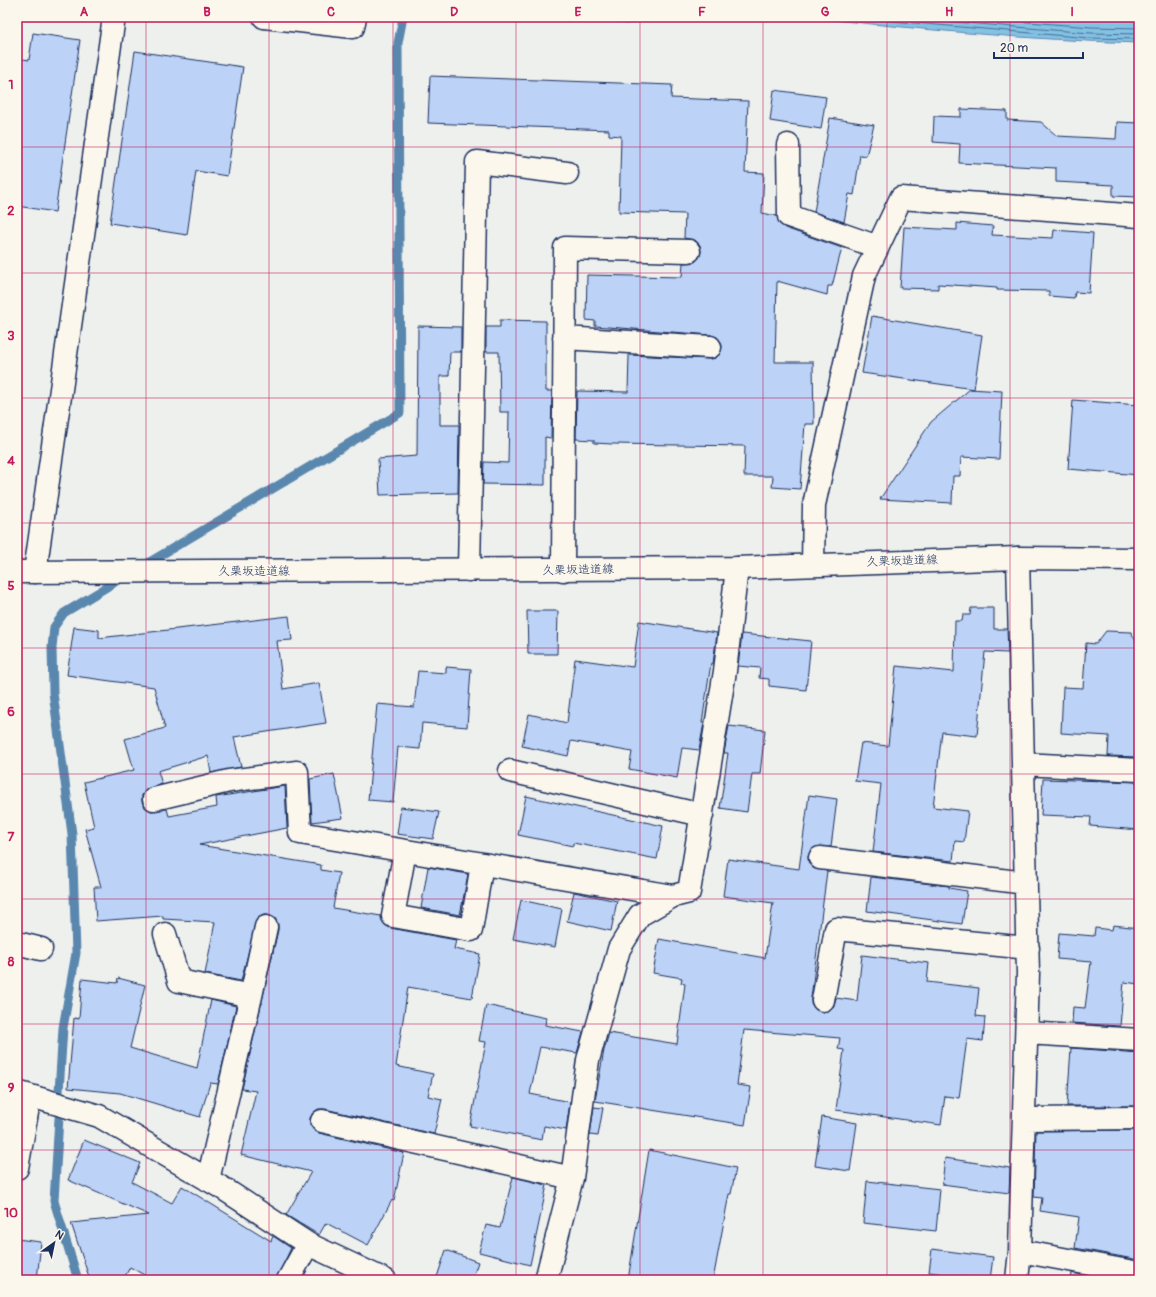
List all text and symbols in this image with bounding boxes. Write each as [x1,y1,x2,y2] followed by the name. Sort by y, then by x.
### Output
[80,4,89,20] text: A
[203,4,211,20] text: B
[327,4,335,20] text: C
[450,4,458,20] text: D
[575,4,582,20] text: E
[698,4,706,20] text: F
[821,4,830,20] text: G
[945,4,953,20] text: H
[1070,4,1074,20] text: I
[994,34,1083,60] scale bar
[1000,41,1029,56] text: 20 m
[8,77,14,93] text: 1
[7,203,15,219] text: 2
[7,328,15,344] text: 3
[7,453,15,469] text: 4
[866,552,938,570] street label: 久栗坂造道線
[542,562,614,578] street label: 久栗坂造道線
[218,564,290,579] street label: 久栗坂造道線
[7,578,15,594] text: 5
[7,704,15,720] text: 6
[8,829,15,845] text: 7
[8,954,15,970] text: 8
[8,1080,15,1096] text: 9
[4,1205,18,1221] text: 10
[34,1223,74,1263] north arrow
[53,1228,66,1243] text: N

